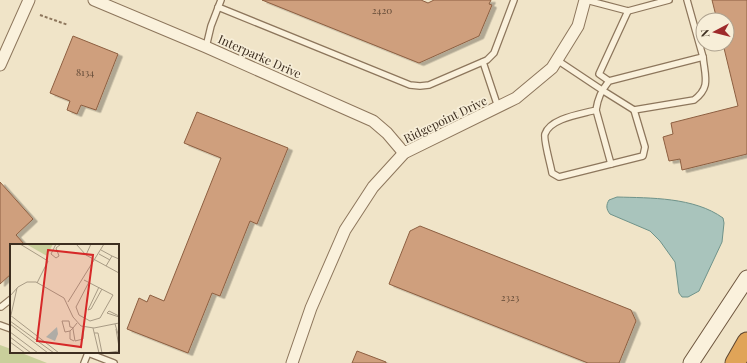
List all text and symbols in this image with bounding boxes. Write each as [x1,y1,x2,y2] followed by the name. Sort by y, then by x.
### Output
[372,3,392,17] house number: 2420
[695,12,735,52] north arrow
[697,28,713,38] text: N
[216,30,304,82] street label: Interparke Drive
[76,65,94,79] house number: 8134
[401,92,489,146] street label: Ridgepoint Drive
[10,244,119,353] inset map
[501,290,520,304] house number: 2323

